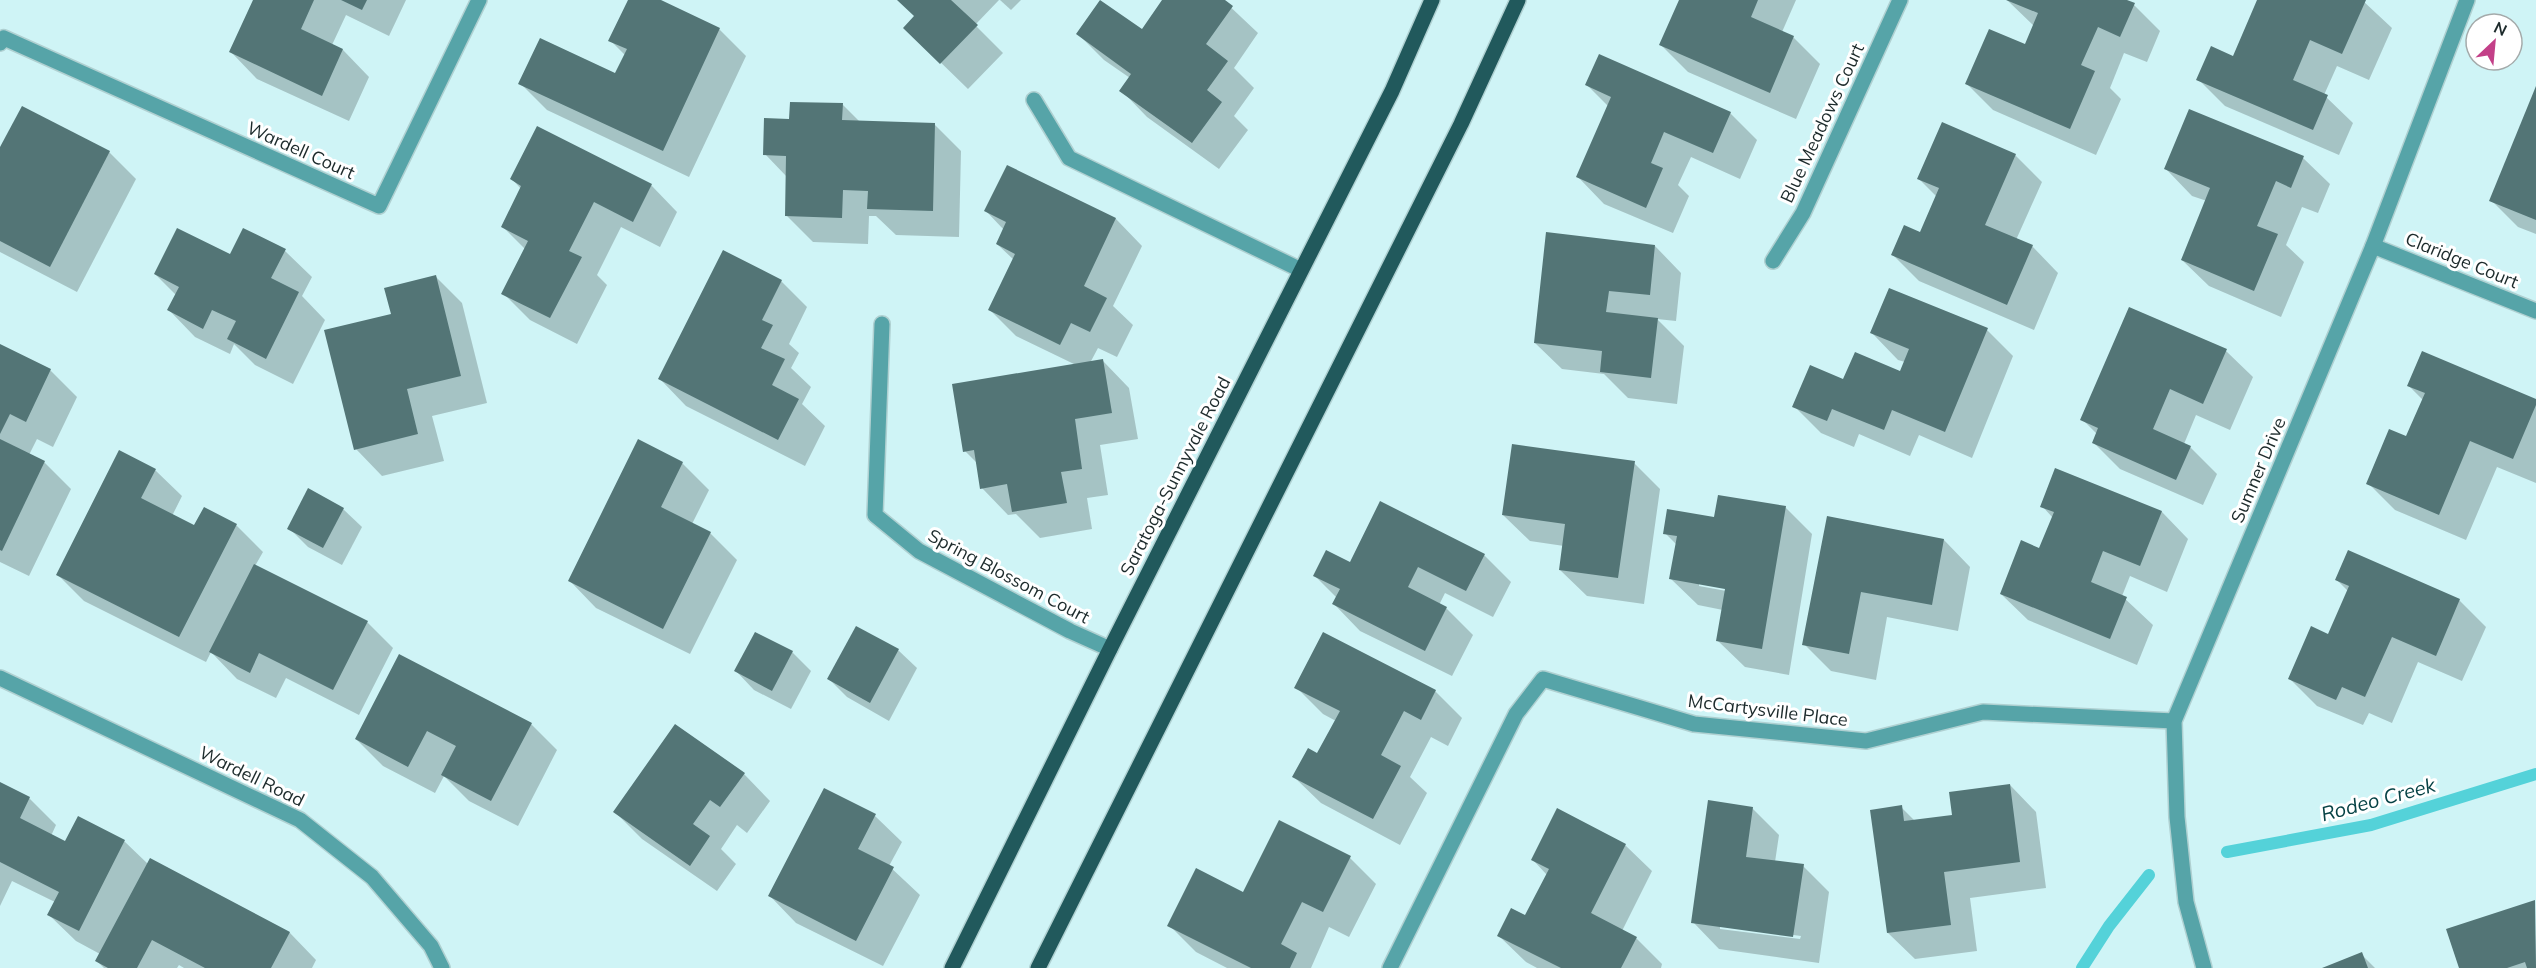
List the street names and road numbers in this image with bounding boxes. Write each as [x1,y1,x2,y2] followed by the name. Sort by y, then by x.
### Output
[1775,40,1869,206] street label: Blue Meadows Court
[243,116,359,184] street label: Wardell Court
[2402,227,2522,293] street label: Claridge Court
[1115,373,1235,579] street label: Saratoga-Sunnyvale Road
[2225,414,2291,526] street label: Sumner Drive
[924,524,1094,628] street label: Spring Blossom Court
[1687,689,1849,731] street label: McCartysville Place
[196,741,308,811] street label: Wardell Road

